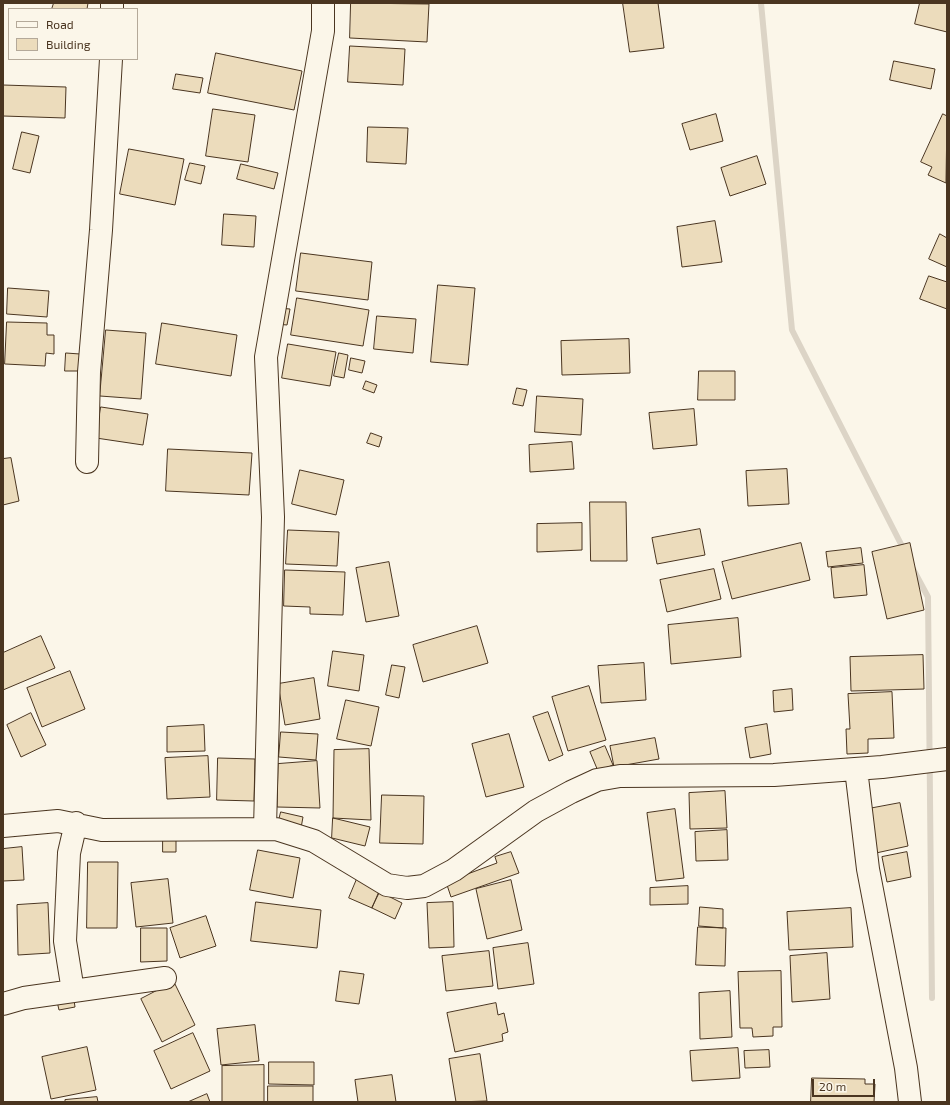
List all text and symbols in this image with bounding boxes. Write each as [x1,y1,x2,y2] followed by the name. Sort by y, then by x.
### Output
[8,8,138,60] legend
[46,17,74,31] text: Road
[46,37,90,51] text: Building
[814,1071,877,1097] scale bar
[819,1079,846,1093] text: 20 m

